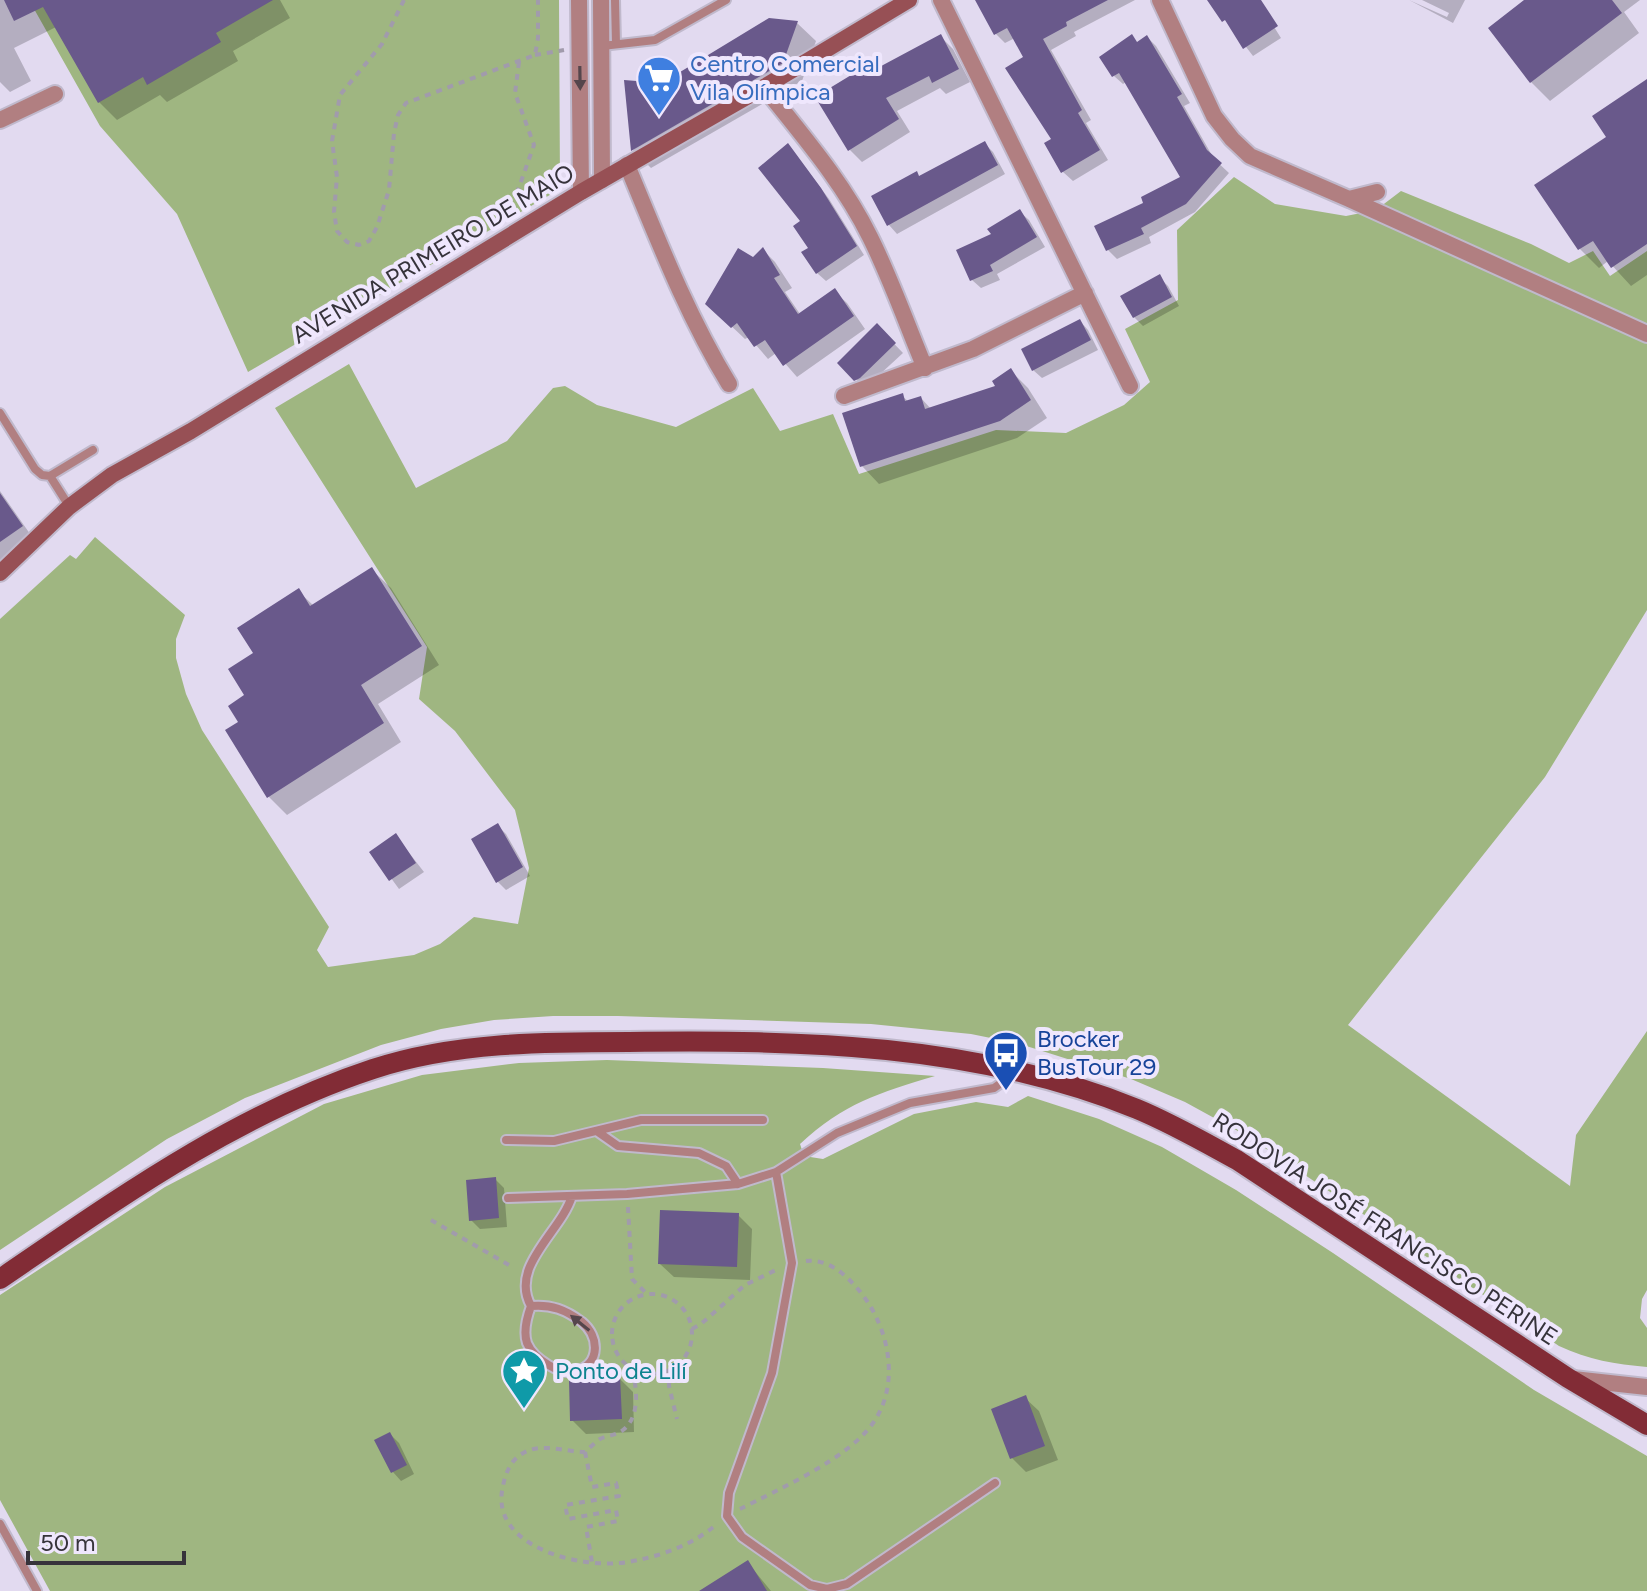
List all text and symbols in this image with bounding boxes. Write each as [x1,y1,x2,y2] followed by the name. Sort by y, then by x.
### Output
[690,49,880,106] place label: Centro Comercial Vila Olímpica
[635,54,683,117] supermarket icon: Centro Comercial Vila Olímpica
[574,66,586,91] one-way arrow
[286,158,579,349] street label: AVENIDA PRIMEIRO DE MAIO
[1037,1024,1156,1081] place label: Brocker BusTour 29
[982,1029,1030,1092] bus stop icon: Brocker BusTour 29
[1207,1106,1563,1351] street label: RODOVIA JOSÉ FRANCISCO PERINE
[570,1315,590,1332] one-way arrow
[500,1347,548,1410] place icon: Ponto de Lilí
[555,1356,688,1385] place label: Ponto de Lilí
[28,1515,184,1565] scale bar
[40,1528,96,1557] text: 50 m

